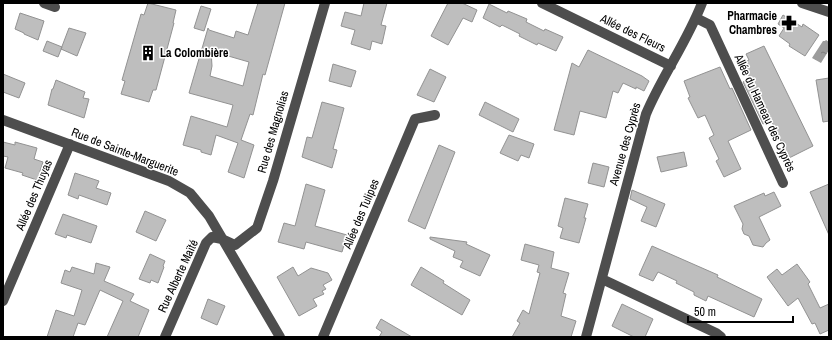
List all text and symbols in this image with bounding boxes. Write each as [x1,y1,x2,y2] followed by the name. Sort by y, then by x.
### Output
[727,8,778,38] place label: Pharmacie Chambres
[597,10,668,56] street label: Allée des Fleurs
[780,14,798,32] pharmacy icon: Pharmacie Chambres
[139,44,157,62] building icon: La Colombière
[160,45,229,61] place label: La Colombière
[730,51,799,174] street label: Allée du Hameau des Cyprès
[254,89,292,175] street label: Rue des Magnolias
[605,101,645,188] street label: Avenue des Cyprès
[69,124,181,180] street label: Rue de Sainte-Marguerite
[12,157,56,234] street label: Allée des Thuyas
[339,177,383,252] street label: Allée des Tulipes
[154,237,202,315] street label: Rue Alberte Maïté
[688,298,793,324] scale bar
[694,304,716,320] text: 50 m

